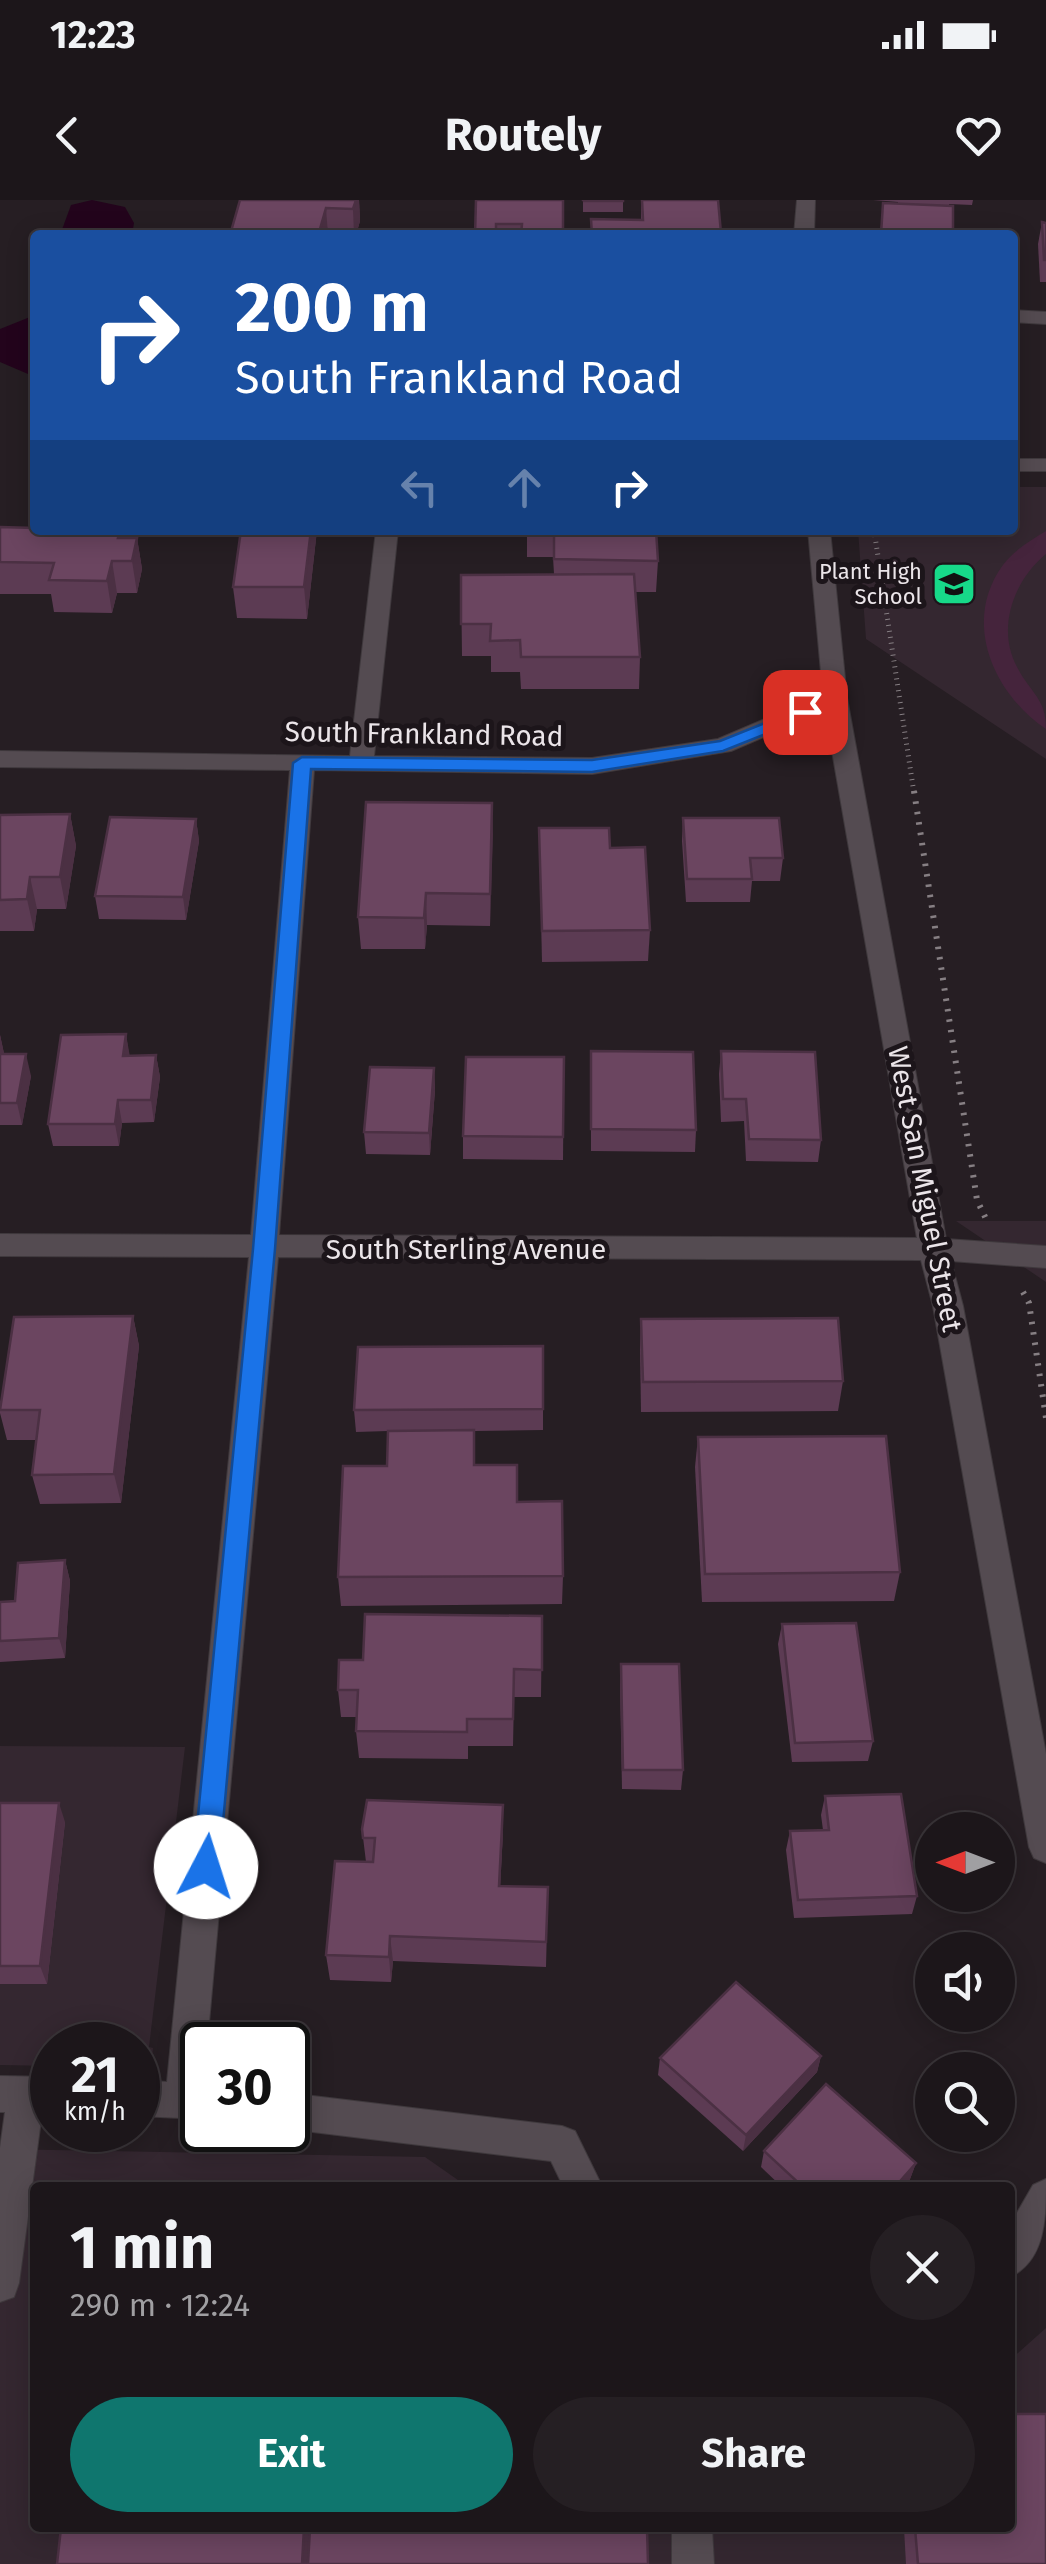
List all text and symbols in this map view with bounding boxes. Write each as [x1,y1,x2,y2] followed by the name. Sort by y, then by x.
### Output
[50,12,136,58] text: 12:23
[40,108,95,163] icon: back
[445,108,601,162] text: Routely
[951,108,1006,163] icon: heart
[235,266,429,350] text: 200 m
[70,270,200,400] icon: right
[235,351,683,405] text: South Frankland Road
[392,460,447,515] icon: left
[497,460,552,515] icon: ahead
[602,460,657,515] icon: right
[819,558,922,610] place label: Plant High School
[931,561,977,607] school or university icon: Plant High School
[763,670,848,755] pin
[778,685,833,740] icon: arrive
[284,715,564,753] street label: South Frankland Road
[881,1043,969,1335] street label: West San Miguel Street
[326,1233,606,1266] street label: South Sterling Avenue
[915,1812,1015,1912] north arrow
[915,1812,1015,2152] map controls
[154,1815,258,1919] position arrow
[915,1932,1015,2032] button: sound
[180,2022,310,2152] speed limit sign: 30
[71,2045,119,2105] text: 21
[915,2052,1015,2152] button: search
[64,2097,126,2127] text: km/h
[70,2212,214,2284] text: 1 min
[870,2215,975,2320] button: close
[70,2286,250,2324] text: 290 m · 12:24
[70,2397,513,2512] button: Exit
[533,2397,975,2512] button: Share

